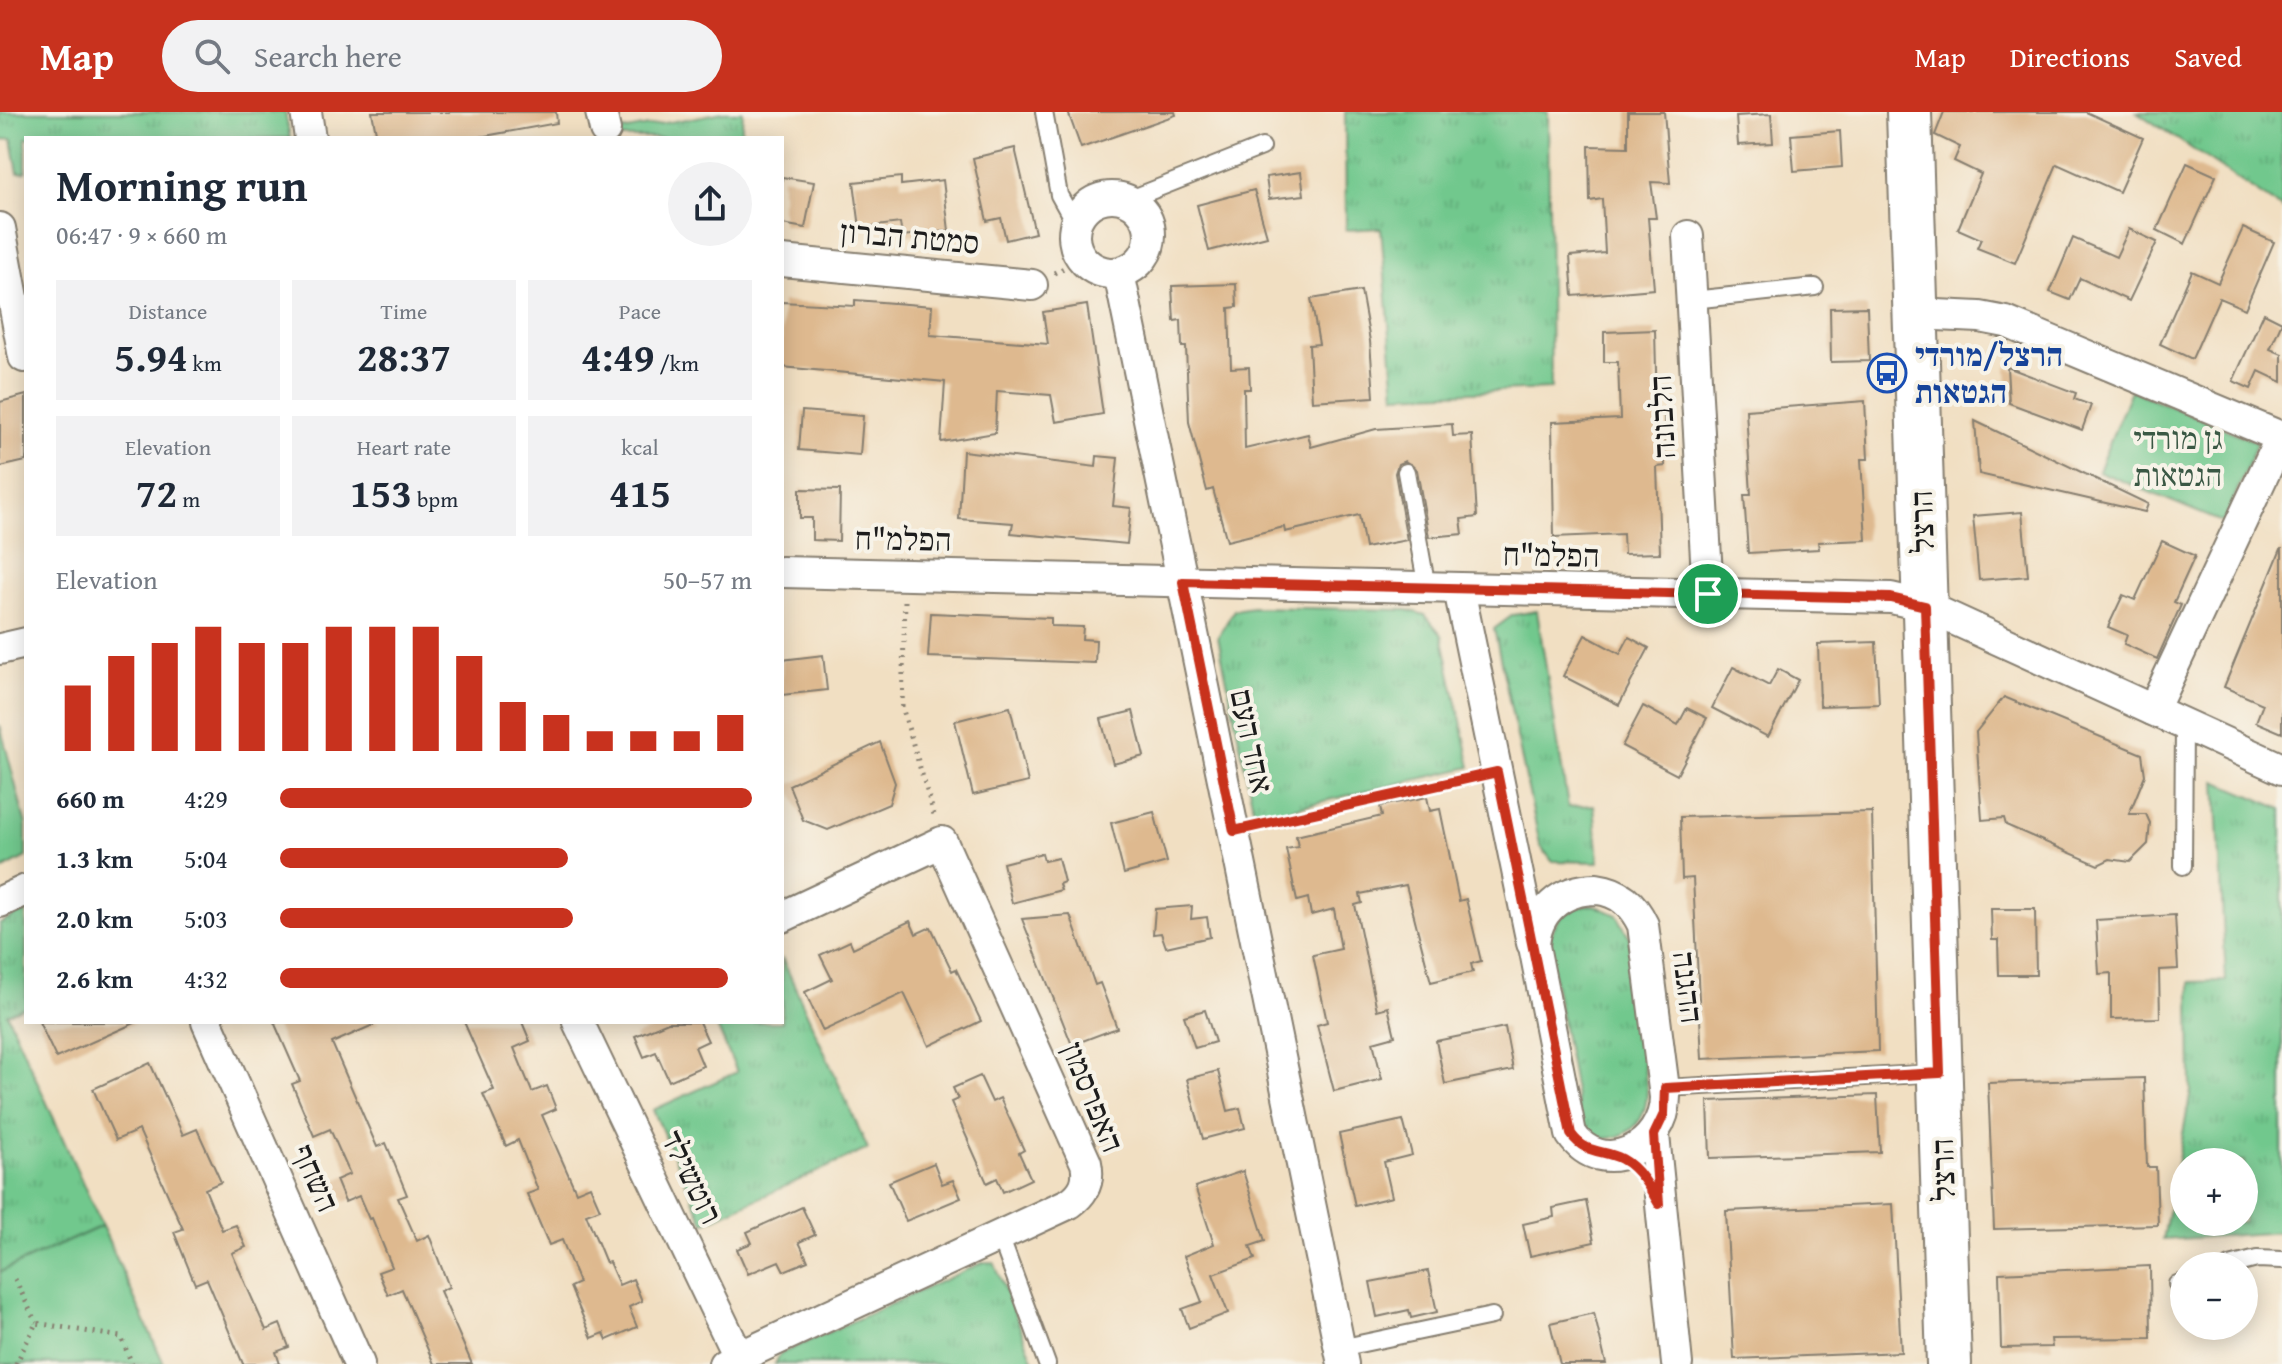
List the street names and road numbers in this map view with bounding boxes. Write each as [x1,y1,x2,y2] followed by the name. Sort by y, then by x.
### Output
[839,207,982,266] street label: סמטת הברון
[1636,374,1687,460] street label: הלבונה
[1897,490,1946,554] street label: הרצל
[854,514,952,563] street label: הפלמ"ח
[1502,530,1600,579] street label: הפלמ"ח
[1219,685,1286,797] street label: אחד העם
[1661,948,1716,1026] street label: ההגנה
[1050,1035,1137,1159] street label: האפרסמון
[650,1122,735,1232] street label: רוטשילד
[281,1136,352,1219] street label: השחף
[1918,1138,1967,1202] street label: הרצל

